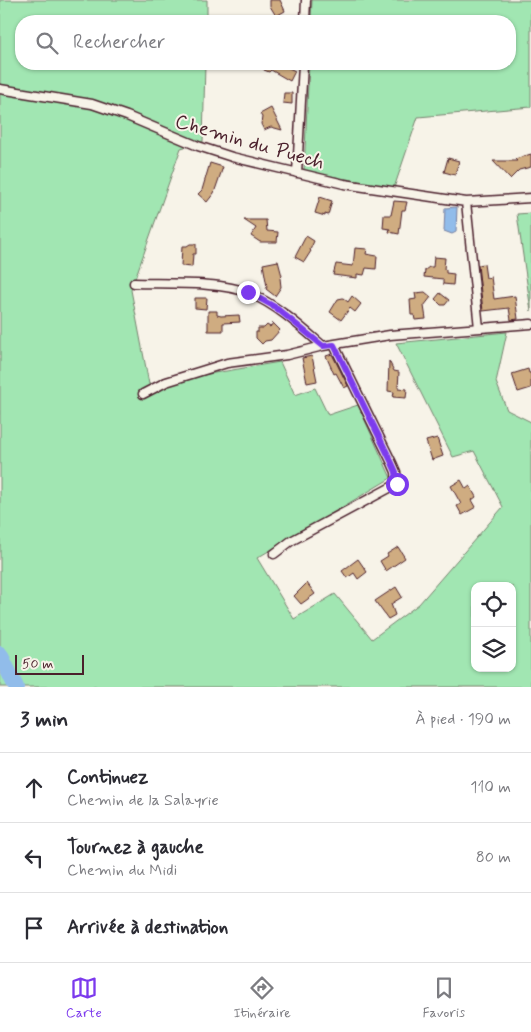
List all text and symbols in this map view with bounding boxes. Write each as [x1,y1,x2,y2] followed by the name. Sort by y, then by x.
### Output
[15,15,516,70] search box
[33,29,61,57] icon: search
[73,30,165,55] text: Rechercher
[172,108,327,177] street label: Chemin du Puech
[237,281,260,304] route end
[386,473,409,496] route start
[471,582,516,672] map controls
[471,582,516,627] button: locate
[471,627,516,672] button: layers
[15,652,84,675] scale bar
[22,655,53,673] text: 50 m
[20,706,68,734] text: 3 min
[415,709,511,730] text: À pied · 190 m
[67,765,148,790] text: Continuez
[20,774,48,802] icon: ahead
[470,777,511,798] text: 110 m
[67,790,219,811] text: Chemin de la Salayrie
[67,835,204,860] text: Tournez à gauche
[20,844,48,872] icon: left
[476,847,511,868] text: 80 m
[67,860,177,881] text: Chemin du Midi
[20,914,48,942] icon: arrive
[67,915,228,940] text: Arrivée à destination
[66,974,102,1022] tab: Carte
[233,974,291,1022] tab: Itinéraire
[423,974,465,1022] tab: Favoris

